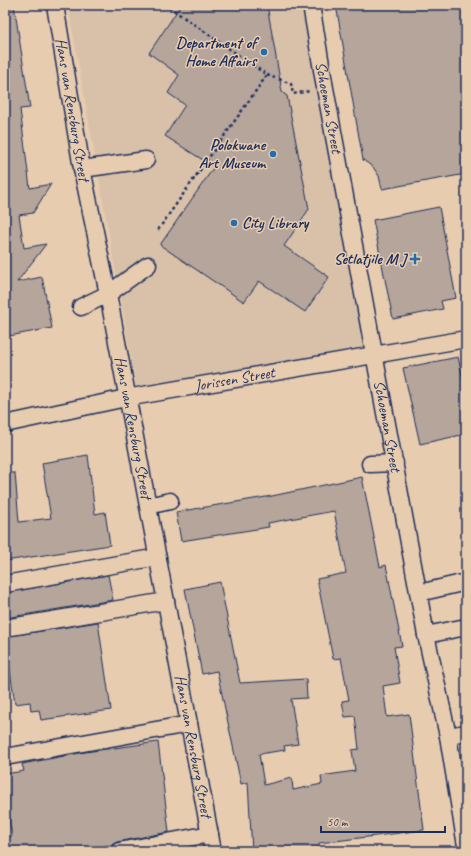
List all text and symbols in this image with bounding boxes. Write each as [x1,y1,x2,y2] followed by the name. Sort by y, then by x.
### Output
[176,33,260,71] place label: Department of Home Affairs
[51,37,95,186] street label: Hans van Rensburg Street
[259,47,269,57] marker: Department of Home Affairs
[311,60,347,156] street label: Schoeman Street
[199,135,267,173] place label: Polokwane Art Museum
[268,149,278,159] marker: Polokwane Art Museum
[242,213,310,233] place label: City Library
[229,218,239,228] marker: City Library
[334,249,409,269] place label: Setlatjile M J
[409,253,421,265] marker: Setlatjile M J
[110,355,157,503] street label: Hans van Rensburg Street
[192,362,278,396] street label: Jorissen Street
[369,379,406,475] street label: Schoeman Street
[170,673,217,822] street label: Hans van Rensburg Street
[321,808,445,834] scale bar
[327,814,349,830] text: 50 m

